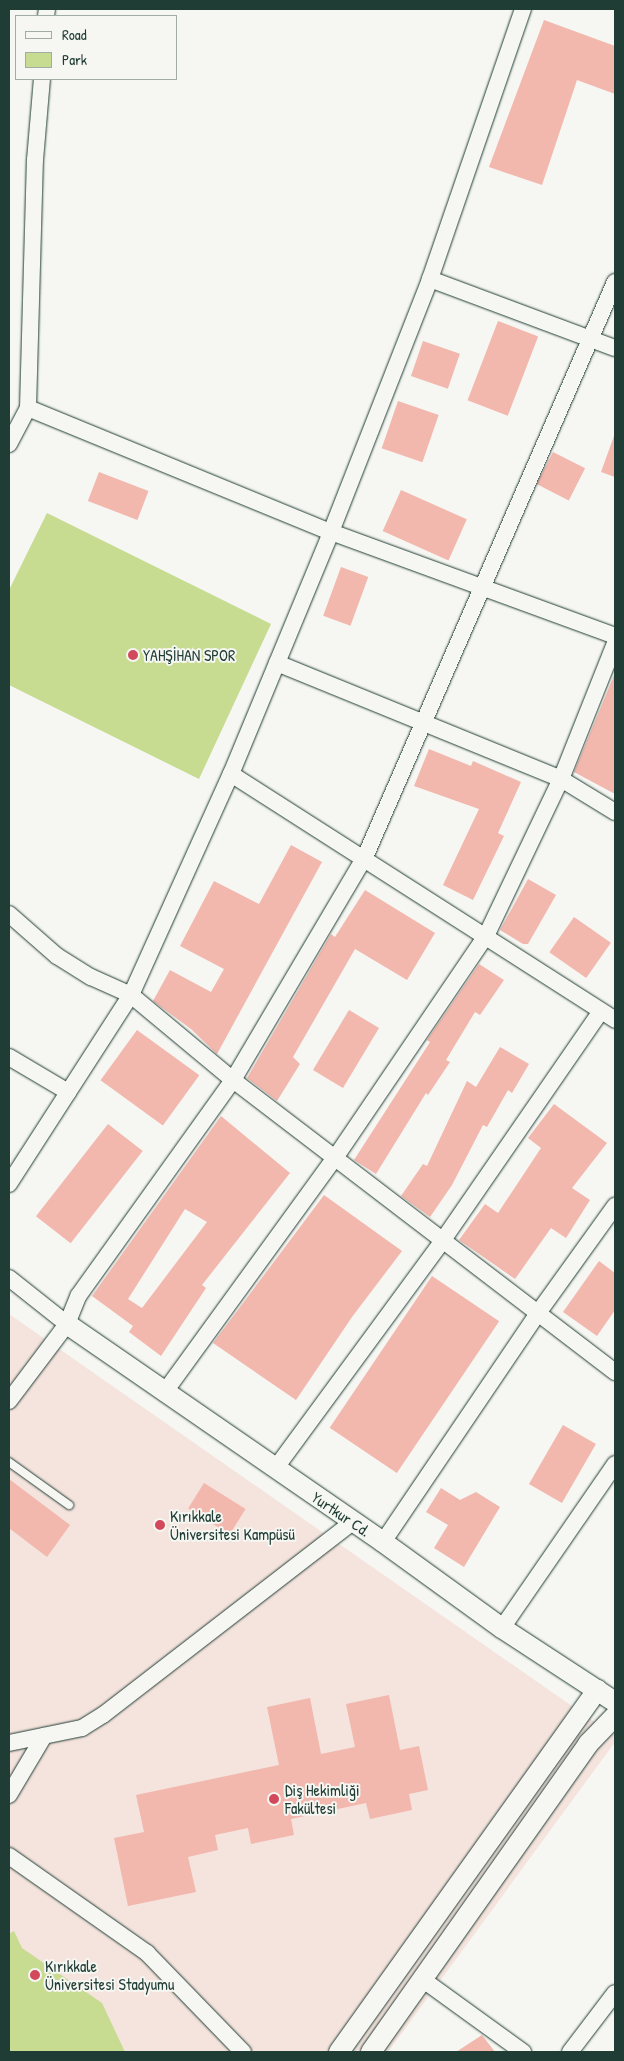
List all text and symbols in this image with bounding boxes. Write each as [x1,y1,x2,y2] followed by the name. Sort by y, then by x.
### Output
[15,15,178,80] legend
[62,24,87,45] text: Road
[62,49,87,70] text: Park
[143,645,235,665] place label: YAHŞİHAN SPOR
[127,649,139,661] marker: YAHŞİHAN SPOR
[308,1487,374,1541] street label: Yurtkur Cd.
[170,1506,295,1544] place label: Kırıkkale Üniversitesi Kampüsü
[154,1519,166,1531] marker: Kırıkkale Üniversitesi Kampüsü
[285,1780,360,1818] place label: Diş Hekimliği Fakültesi
[267,1792,281,1806] marker: Diş Hekimliği Fakültesi
[45,1956,174,1994] place label: Kırıkkale Üniversitesi Stadyumu
[29,1969,41,1981] marker: Kırıkkale Üniversitesi Stadyumu

